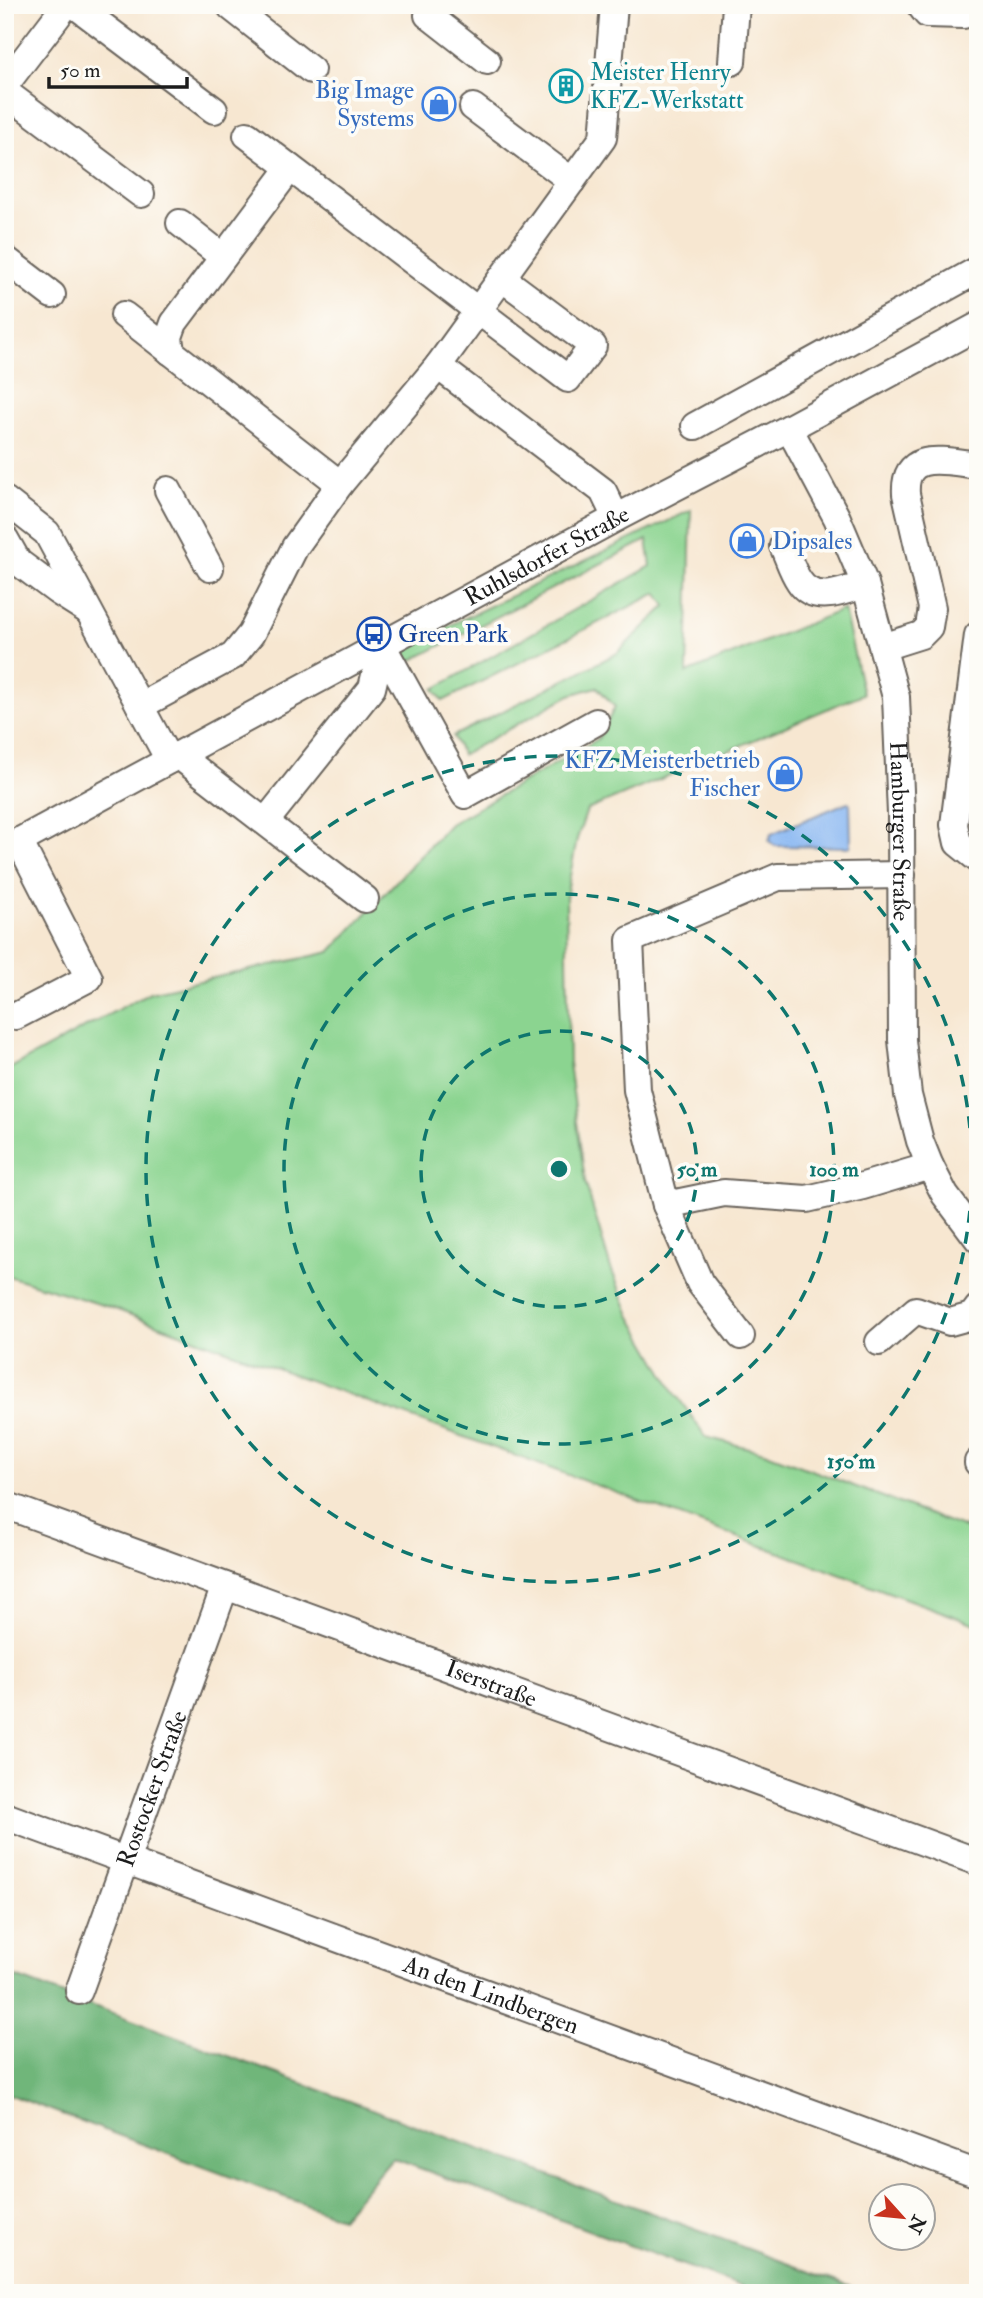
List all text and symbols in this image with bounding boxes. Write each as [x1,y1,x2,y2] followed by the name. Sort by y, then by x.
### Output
[49,46,187,90] scale bar
[60,57,101,84] text: 50 m
[590,57,744,116] place label: Meister Henry KFZ-Werkstatt
[547,67,585,105] building icon: Meister Henry KFZ-Werkstatt
[315,75,414,134] place label: Big Image Systems
[420,85,458,123] shop icon: Big Image Systems
[459,498,634,613] street label: Ruhlsdorfer Straße
[728,522,766,560] shop icon: Dipsales
[772,526,852,557] place label: Dipsales
[355,615,393,653] bus stop icon: Green Park
[398,619,509,650] place label: Green Park
[882,740,917,921] street label: Hamburger Straße
[564,745,760,804] place label: KFZ Meisterbetrieb Fischer
[766,755,804,793] shop icon: KFZ Meisterbetrieb Fischer
[677,1156,718,1183] text: 50 m
[809,1156,860,1183] text: 100 m
[547,1157,571,1181] centre of rings
[827,1448,876,1475] text: 150 m
[441,1653,541,1714] street label: Iserstraße
[110,1706,194,1871] street label: Rostocker Straße
[398,1948,583,2041] street label: An den Lindbergen
[867,2182,937,2252] north arrow
[901,2210,931,2238] text: N

